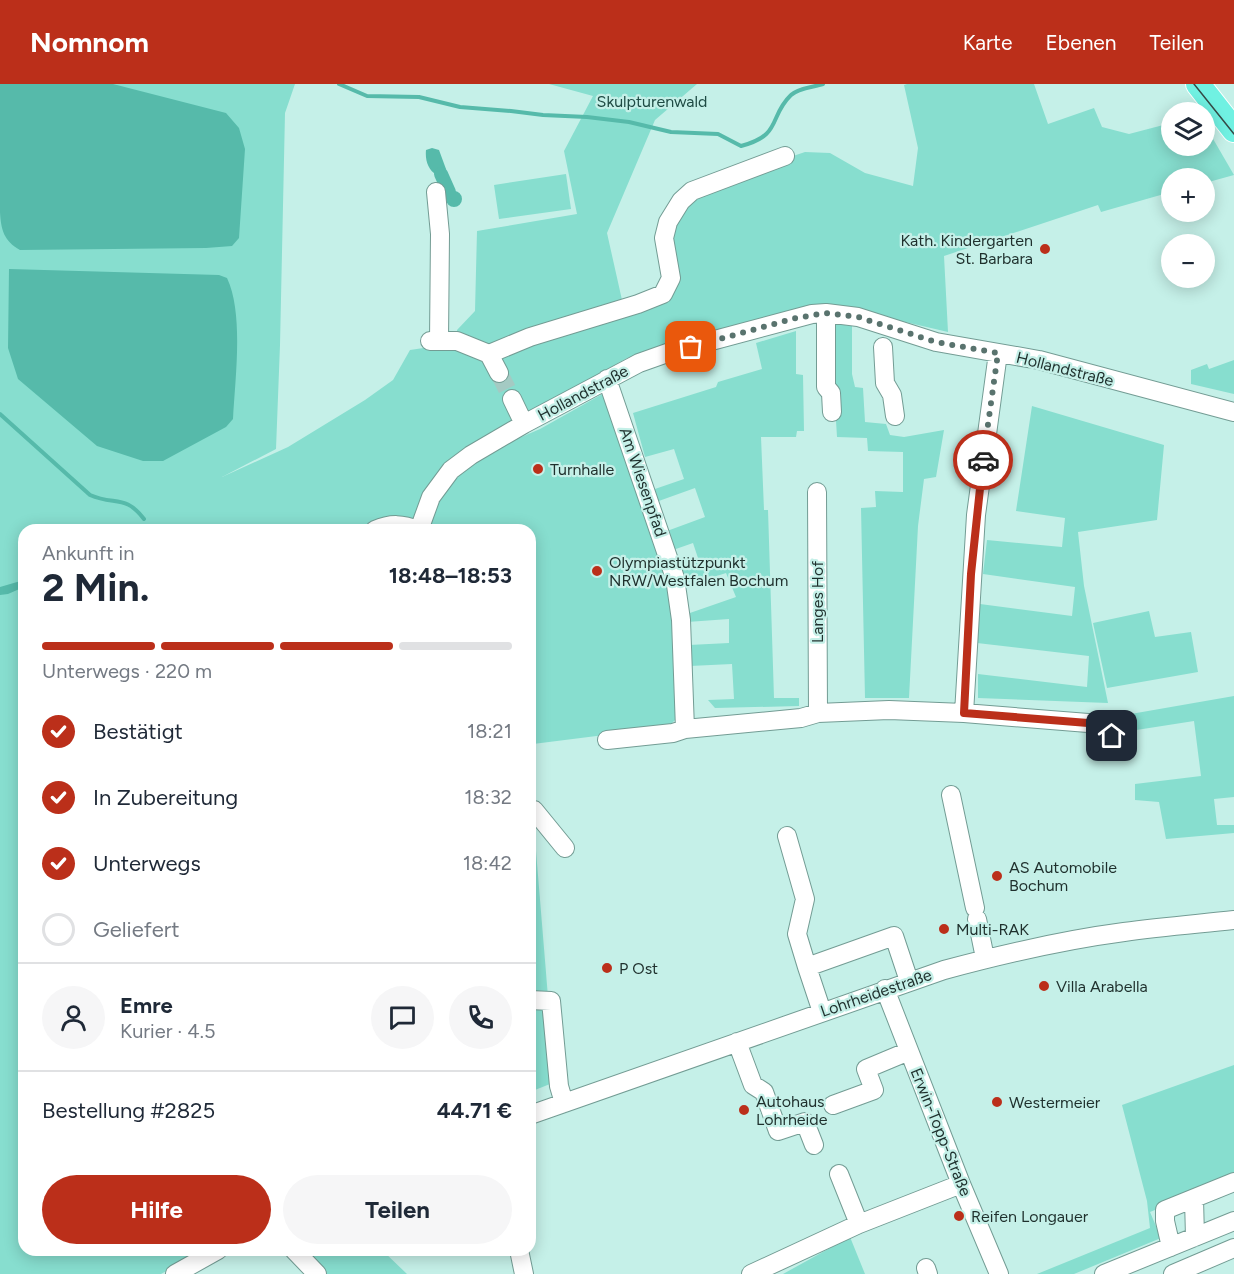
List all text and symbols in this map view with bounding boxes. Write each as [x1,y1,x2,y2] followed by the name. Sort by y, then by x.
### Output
[30,25,149,59] text: Nomnom
[963,30,1012,55] text: Karte
[1045,30,1117,55] text: Ebenen
[1150,30,1204,55] text: Teilen
[597,92,707,111] park label: Skulpturenwald
[1161,102,1215,288] map controls
[1161,102,1215,156] button: layers
[1161,168,1215,222] button: +
[900,231,1033,268] place label: Kath. Kindergarten St. Barbara
[1161,234,1215,288] button: −
[1038,242,1052,256] marker: Kath. Kindergarten St. Barbara
[665,321,716,372] pin
[674,330,707,363] icon: bag
[1014,348,1116,390] street label: Hollandstraße
[535,361,632,425] street label: Hollandstraße
[615,425,671,539] street label: Am Wiesenpfad
[953,430,1013,490] courier
[967,444,1000,477] icon: car
[550,460,614,479] place label: Turnhalle
[531,462,545,476] marker: Turnhalle
[42,541,134,565] text: Ankunft in
[609,553,788,590] place label: Olympiastützpunkt NRW/Westfalen Bochum
[808,561,827,643] street label: Langes Hof
[389,562,512,589] text: 18:48–18:53
[42,564,149,611] text: 2 Min.
[590,564,604,578] marker: Olympiastützpunkt NRW/Westfalen Bochum
[42,659,212,683] text: Unterwegs · 220 m
[1086,710,1137,761] pin
[42,715,75,748] icon: check
[93,718,183,745] text: Bestätigt
[467,719,512,743] text: 18:21
[1095,719,1128,752] icon: home
[42,781,75,814] icon: check
[93,784,238,811] text: In Zubereitung
[464,785,512,809] text: 18:32
[42,847,75,880] icon: check
[93,850,201,877] text: Unterwegs
[463,851,512,875] text: 18:42
[1009,858,1117,895] place label: AS Automobile Bochum
[990,869,1004,883] marker: AS Automobile Bochum
[93,916,180,943] text: Geliefert
[956,920,1029,939] place label: Multi-RAK
[937,922,951,936] marker: Multi-RAK
[619,959,658,978] place label: P Ost
[600,961,614,975] marker: P Ost
[818,965,934,1021] street label: Lohrheidestraße
[1056,977,1148,996] place label: Villa Arabella
[1037,979,1051,993] marker: Villa Arabella
[42,986,105,1049] button: person
[371,986,434,1049] button: chat
[449,986,512,1049] button: phone
[120,992,173,1019] text: Emre
[120,1019,215,1043] text: Kurier · 4.5
[907,1065,975,1199] street label: Erwin-Topp-Straße
[756,1092,828,1129] place label: Autohaus Lohrheide
[1009,1093,1101,1112] place label: Westermeier
[990,1095,1004,1109] marker: Westermeier
[42,1097,215,1124] text: Bestellung #2825
[437,1097,512,1124] text: 44.71 €
[737,1103,751,1117] marker: Autohaus Lohrheide
[42,1175,271,1244] button: Hilfe
[283,1175,512,1244] button: Teilen
[971,1207,1089,1226] place label: Reifen Longauer
[952,1209,966,1223] marker: Reifen Longauer

